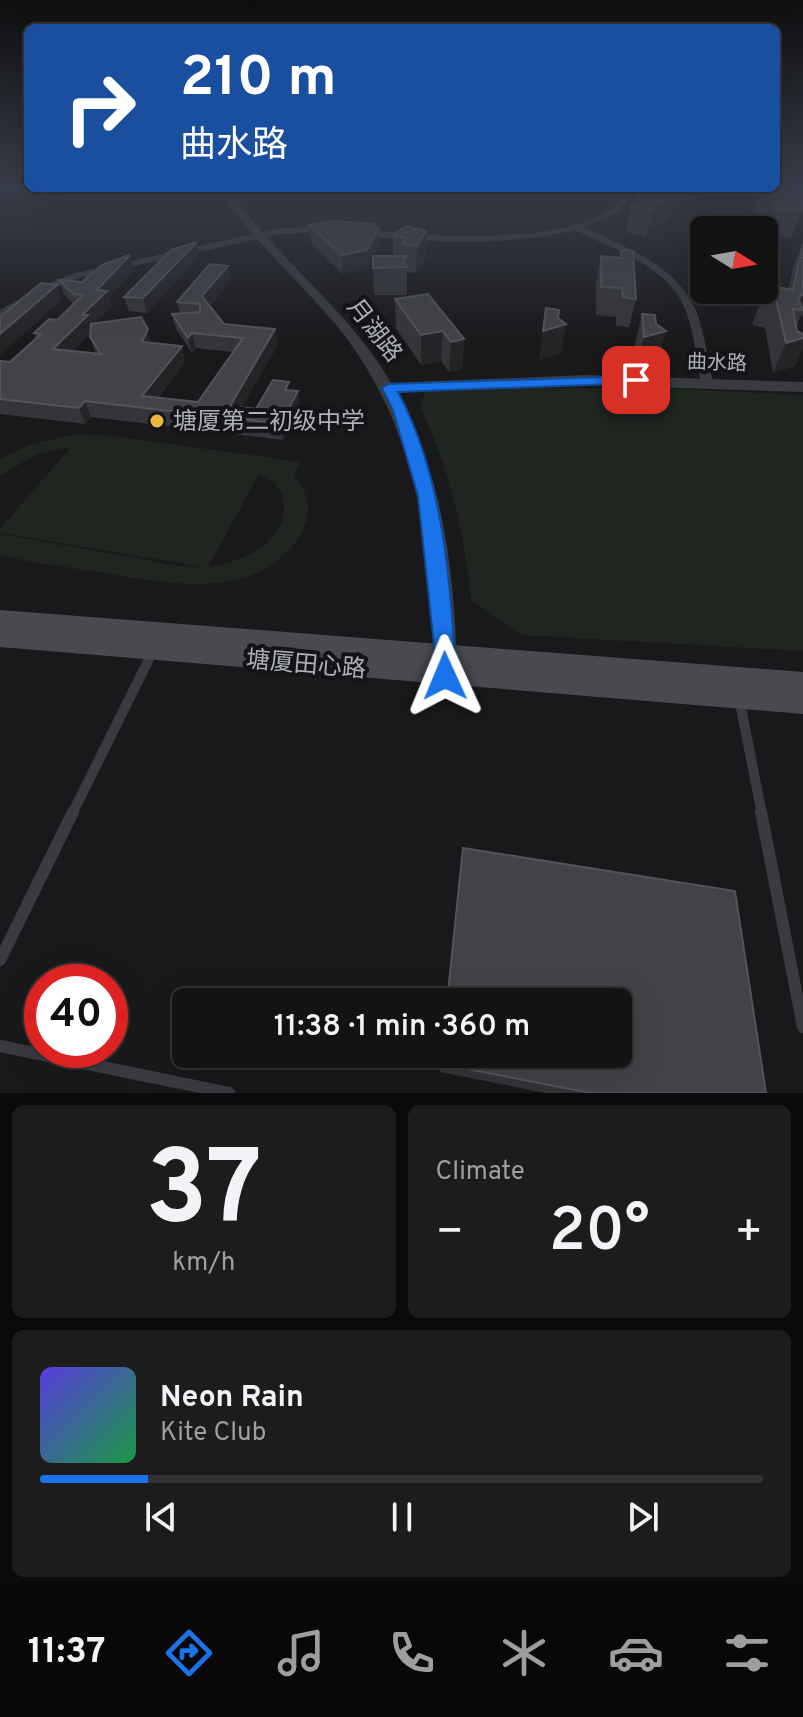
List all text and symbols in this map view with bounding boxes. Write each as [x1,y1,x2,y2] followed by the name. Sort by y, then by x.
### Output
[180,45,337,115] text: 210 m
[48,56,152,160] icon: right
[180,124,288,170] text: 曲水路
[690,216,778,304] north arrow
[690,216,778,304] map controls
[339,294,407,369] street label: 月湖路
[602,346,670,414] pin
[686,350,747,378] street label: 曲水路
[614,358,658,402] icon: arrive
[173,408,365,438] place label: 塘厦第二初级中学
[148,412,166,430] marker: 塘厦第二初级中学
[403,634,487,718] position arrow
[245,646,367,686] street label: 塘厦田心路
[24,964,128,1068] speed limit sign: 40
[274,1009,530,1046] text: 11:38 · 1 min · 360 m
[146,1129,262,1261] text: 37
[436,1156,525,1189] text: Climate
[549,1196,650,1272] text: 20°
[436,1206,464,1262] text: −
[735,1206,763,1262] text: +
[172,1247,235,1280] text: km/h
[160,1380,304,1417] text: Neon Rain
[160,1417,266,1450] text: Kite Club
[139,1495,183,1539] icon: previous
[380,1495,424,1539] icon: pause
[621,1495,665,1539] icon: next
[161,1625,217,1681] icon: directions
[273,1625,329,1681] icon: music
[384,1625,440,1681] icon: phone
[496,1625,552,1681] icon: climate
[608,1625,664,1681] icon: car
[719,1625,775,1681] icon: filters
[28,1630,106,1676] text: 11:37

